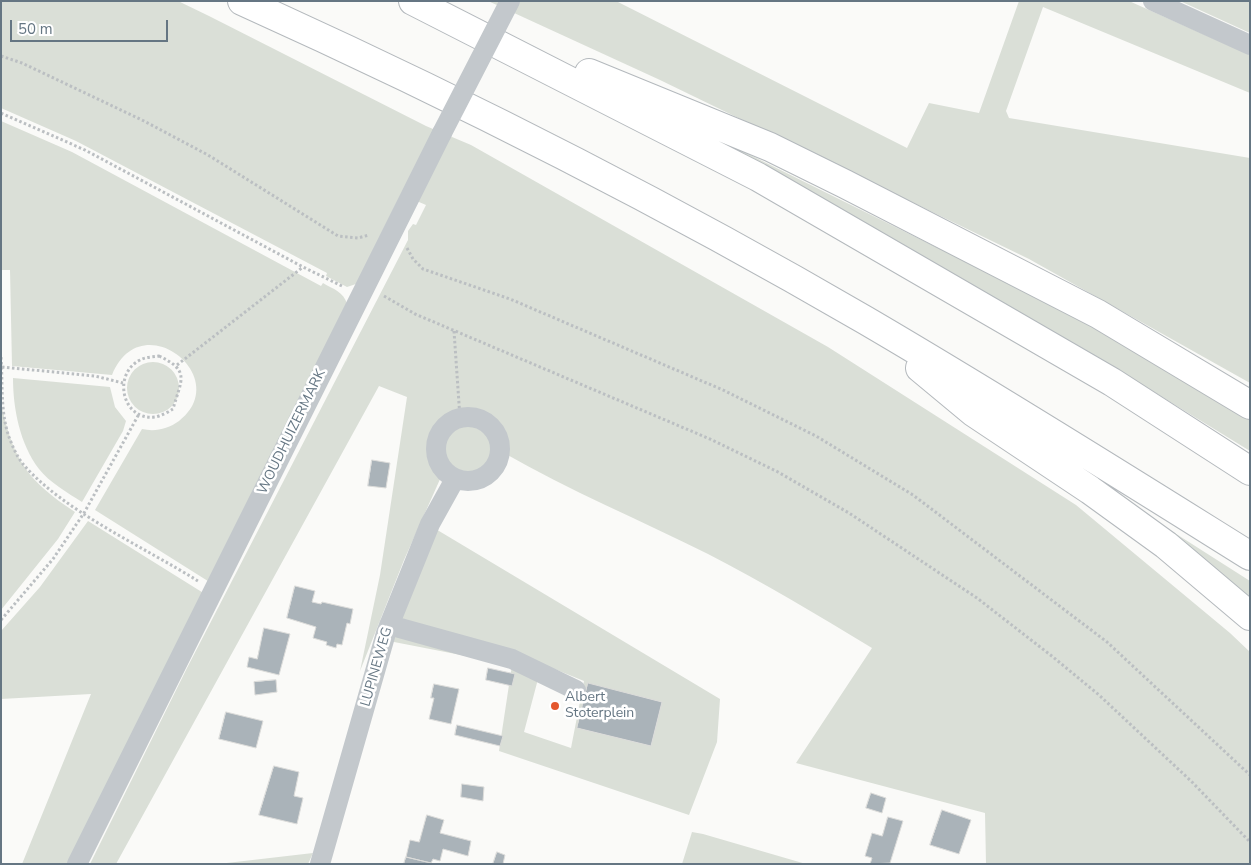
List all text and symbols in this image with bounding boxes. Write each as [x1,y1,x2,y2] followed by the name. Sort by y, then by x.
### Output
[12,10,170,42] scale bar
[18,19,53,39] text: 50 m
[254,367,330,497] street label: WOUDHUIZERMARK
[358,625,396,709] street label: LUPINEWEG
[565,690,634,722] place label: Albert Stoterplein
[549,700,561,712] marker: Albert Stoterplein

